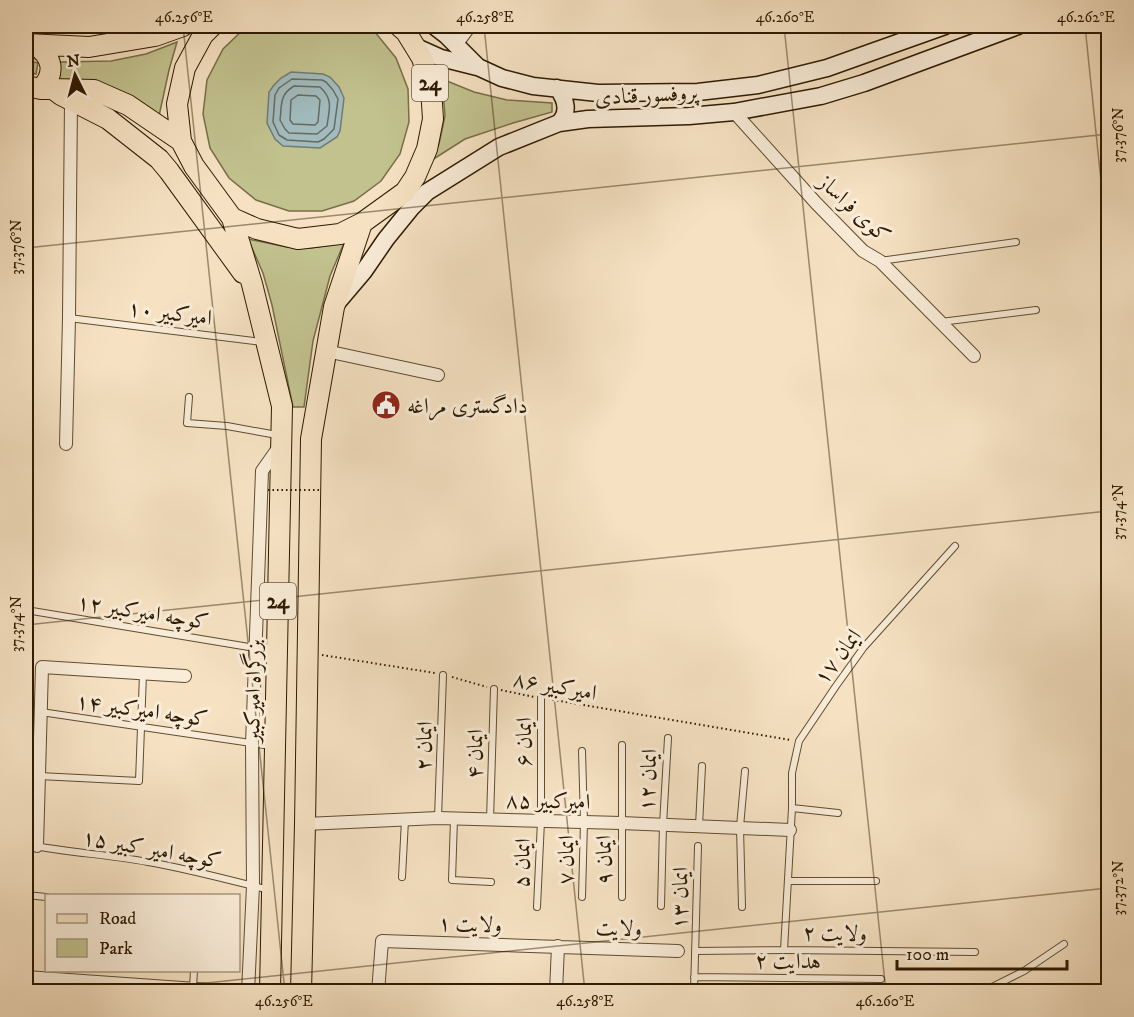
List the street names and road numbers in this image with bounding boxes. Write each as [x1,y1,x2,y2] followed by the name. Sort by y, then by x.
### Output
[412,65,448,101] road number: 24
[594,79,700,112] street label: پروفسور قنادی
[811,168,896,249] street label: کوی فراساز
[126,295,213,332] street label: امیرکبیر ۱۰
[260,583,296,619] road number: 24
[75,589,211,637] street label: کوچه امیرکبیر ۱۲
[809,624,868,690] street label: ایمان ۱۷
[237,639,268,745] street label: بزرگراه امیرکبیر
[511,666,599,707] street label: امیرکبیر ۸۶
[74,688,210,734] street label: کوچه امیرکبیر ۱۴
[511,717,538,767] street label: ایمان ۶
[410,721,439,771] street label: ایمان ۲
[462,729,489,779] street label: ایمان ۴
[633,748,664,812] street label: ایمان ۱۲
[505,787,591,816] street label: امیرکبیر ۸۵
[80,824,224,876] street label: کوچه امیر کبیر ۱۵
[553,835,580,885] street label: ایمان ۷
[591,835,618,885] street label: ایمان ۹
[508,838,537,888] street label: ایمان ۵
[666,867,695,930] street label: ایمان ۱۳
[437,910,502,939] street label: ولایت ۱
[595,914,643,943] street label: ولایت
[803,919,867,948] street label: ولایت ۲
[755,947,821,976] street label: هدایت ۲

